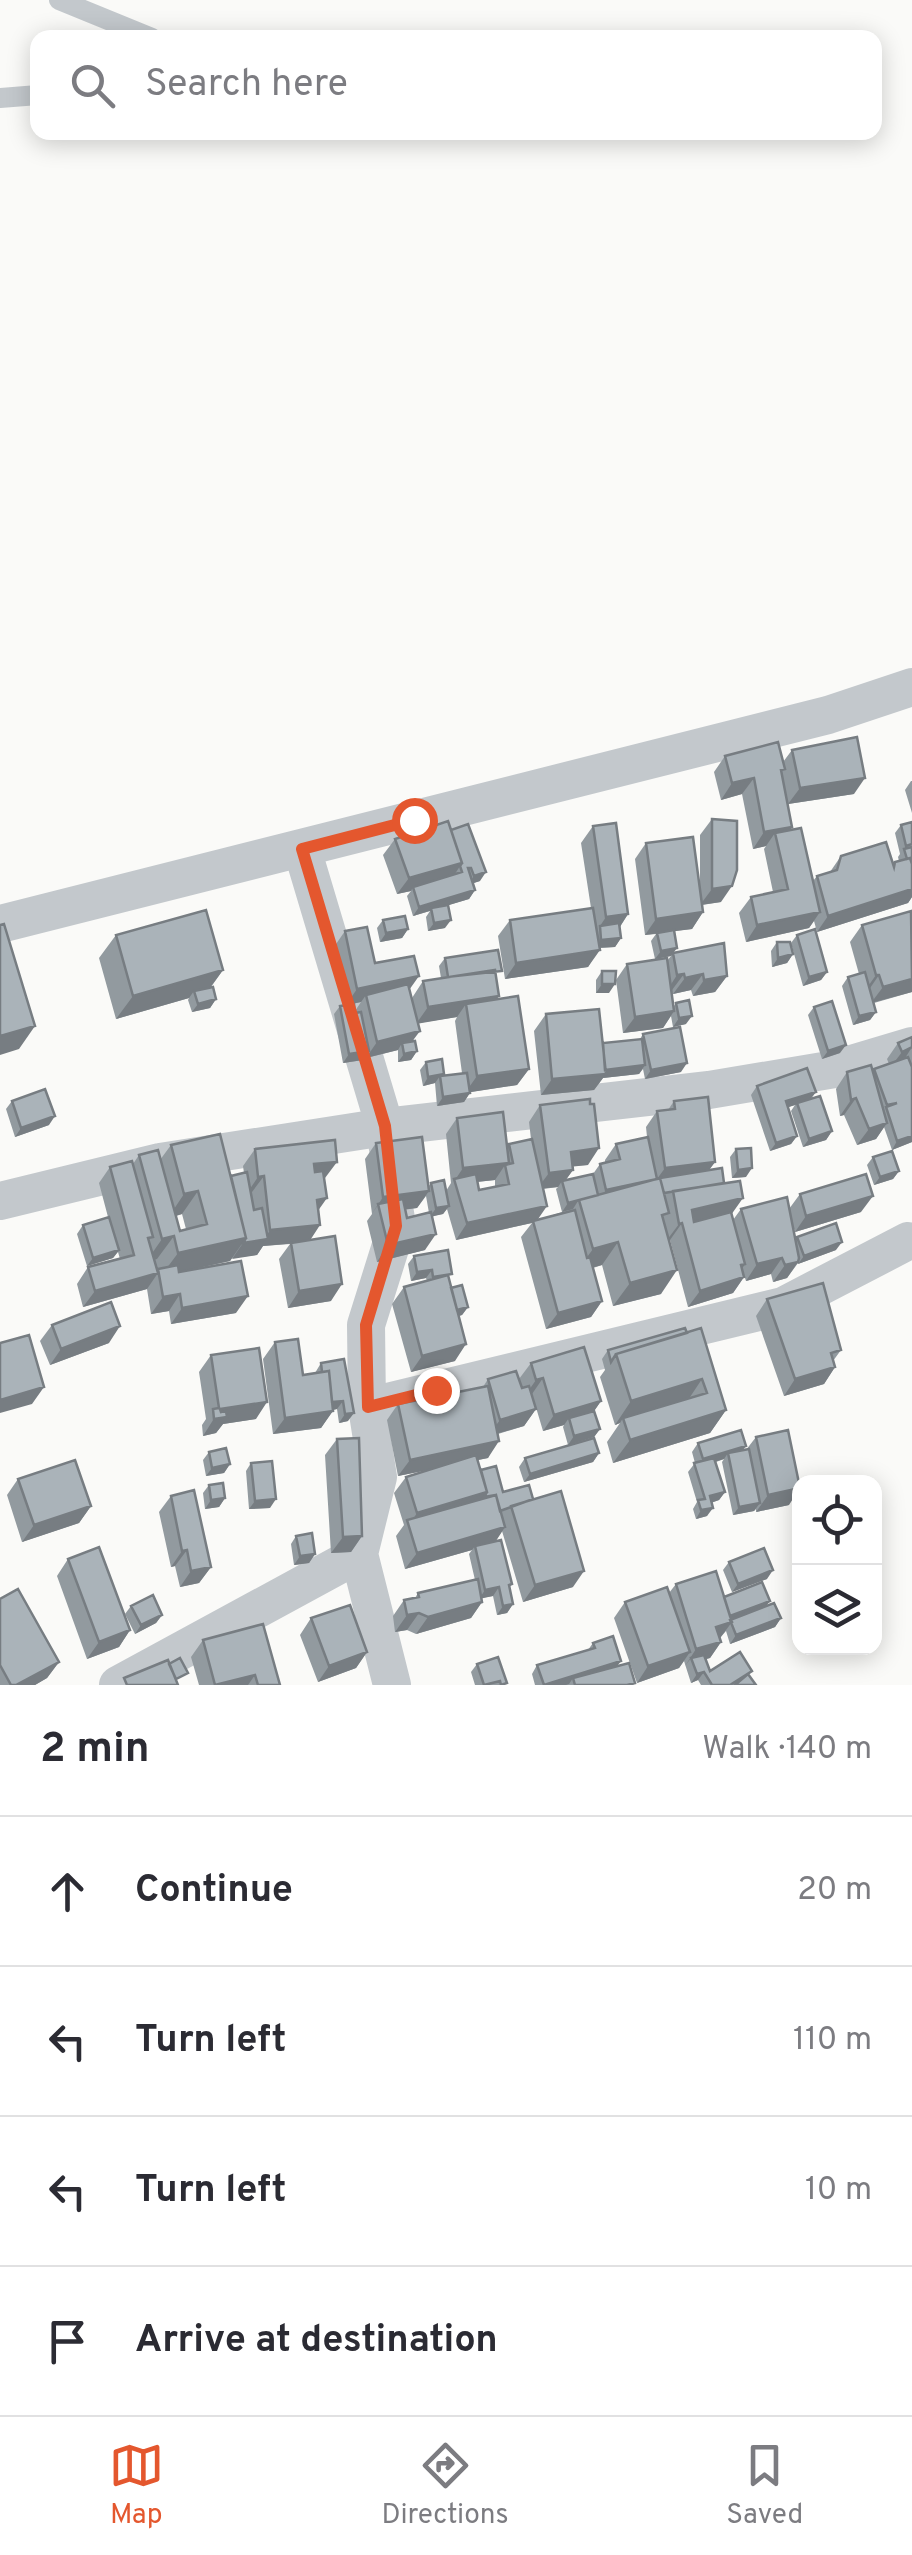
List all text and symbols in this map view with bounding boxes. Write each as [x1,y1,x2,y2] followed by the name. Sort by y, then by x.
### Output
[30,30,882,140] search box
[65,58,120,113] icon: search
[145,61,348,110] text: Search here
[392,798,438,844] route start
[414,1368,460,1414] route end
[792,1475,882,1655] map controls
[792,1475,882,1565] button: locate
[792,1565,882,1655] button: layers
[40,1724,150,1777] text: 2 min
[702,1730,872,1770] text: Walk · 140 m
[40,1864,95,1919] icon: ahead
[135,1867,293,1916] text: Continue
[797,1871,872,1911] text: 20 m
[40,2014,95,2069] icon: left
[135,2017,287,2066] text: Turn left
[793,2021,872,2061] text: 110 m
[40,2164,95,2219] icon: left
[135,2167,287,2216] text: Turn left
[805,2171,872,2211] text: 10 m
[40,2314,95,2369] icon: arrive
[135,2317,498,2366] text: Arrive at destination
[109,2438,164,2534] tab: Map
[381,2438,509,2534] tab: Directions
[726,2438,803,2534] tab: Saved

